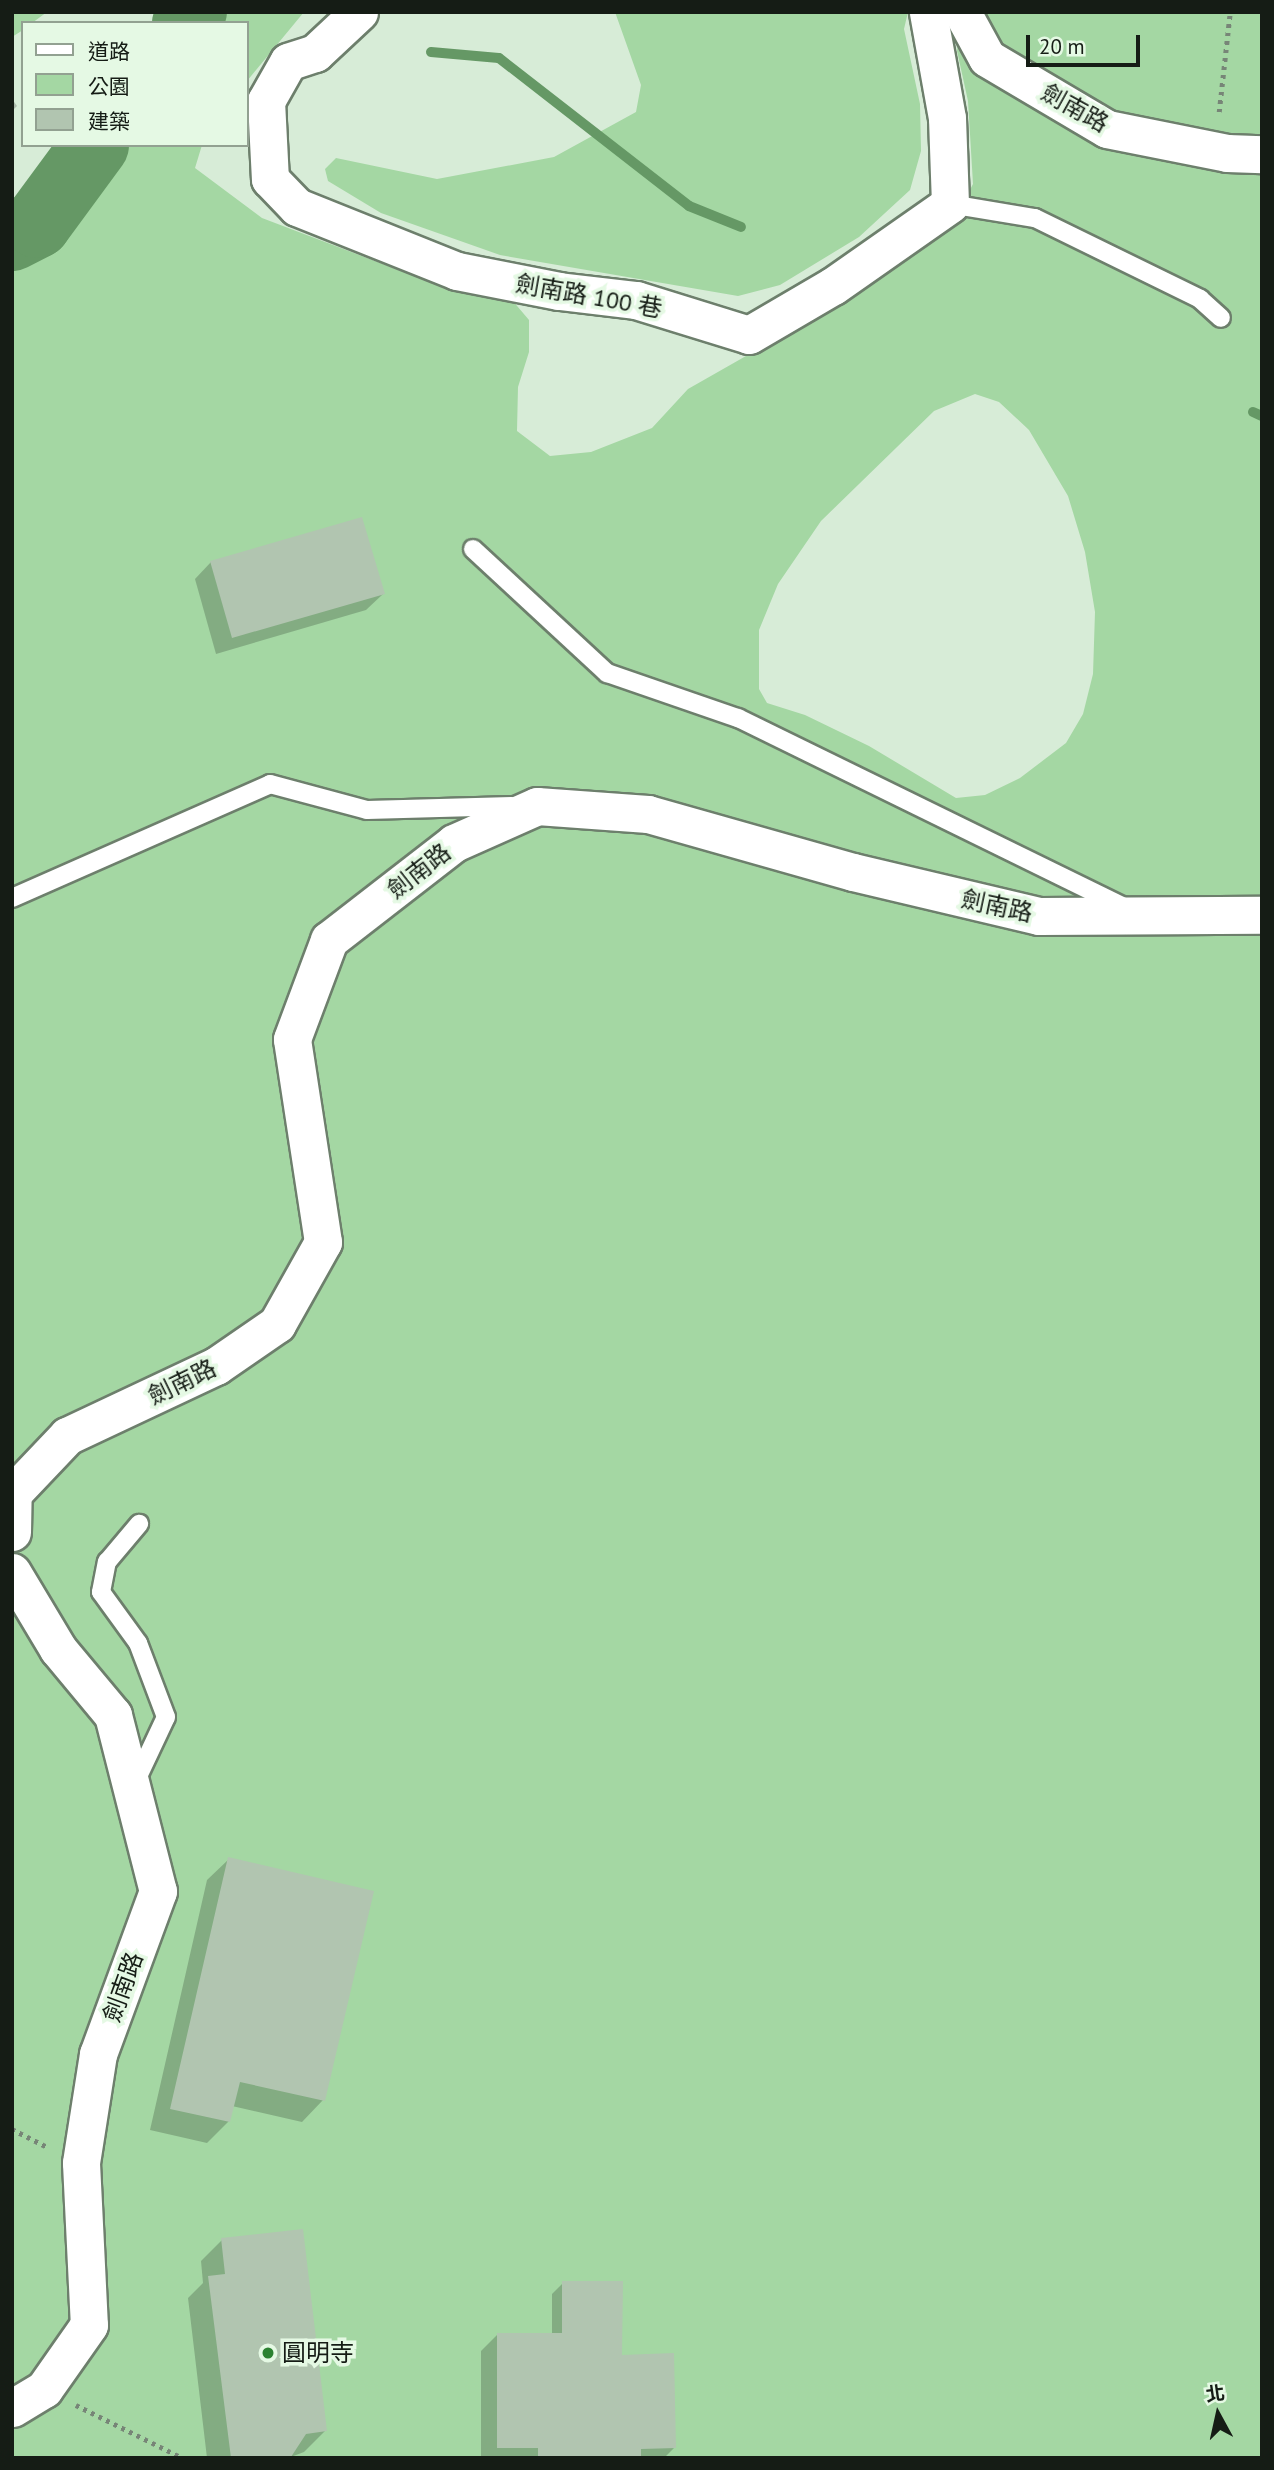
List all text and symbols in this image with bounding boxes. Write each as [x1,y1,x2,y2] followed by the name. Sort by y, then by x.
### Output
[21,21,248,147] legend
[1029,21,1143,65] scale bar
[1039,33,1085,60] text: 20 m
[88,38,130,65] text: 道路
[88,73,130,100] text: 公園
[1037,78,1113,138] street label: 劍南路
[88,108,130,135] text: 建築
[514,269,664,323] street label: 劍南路 100 巷
[382,837,456,905] street label: 劍南路
[959,884,1035,928] street label: 劍南路
[143,1353,221,1411] street label: 劍南路
[97,1948,149,2026] street label: 劍南路
[282,2339,354,2367] place label: 圓明寺
[260,2345,276,2361] marker: 圓明寺
[1183,2379,1253,2449] north arrow
[1204,2380,1226,2406] text: 北

